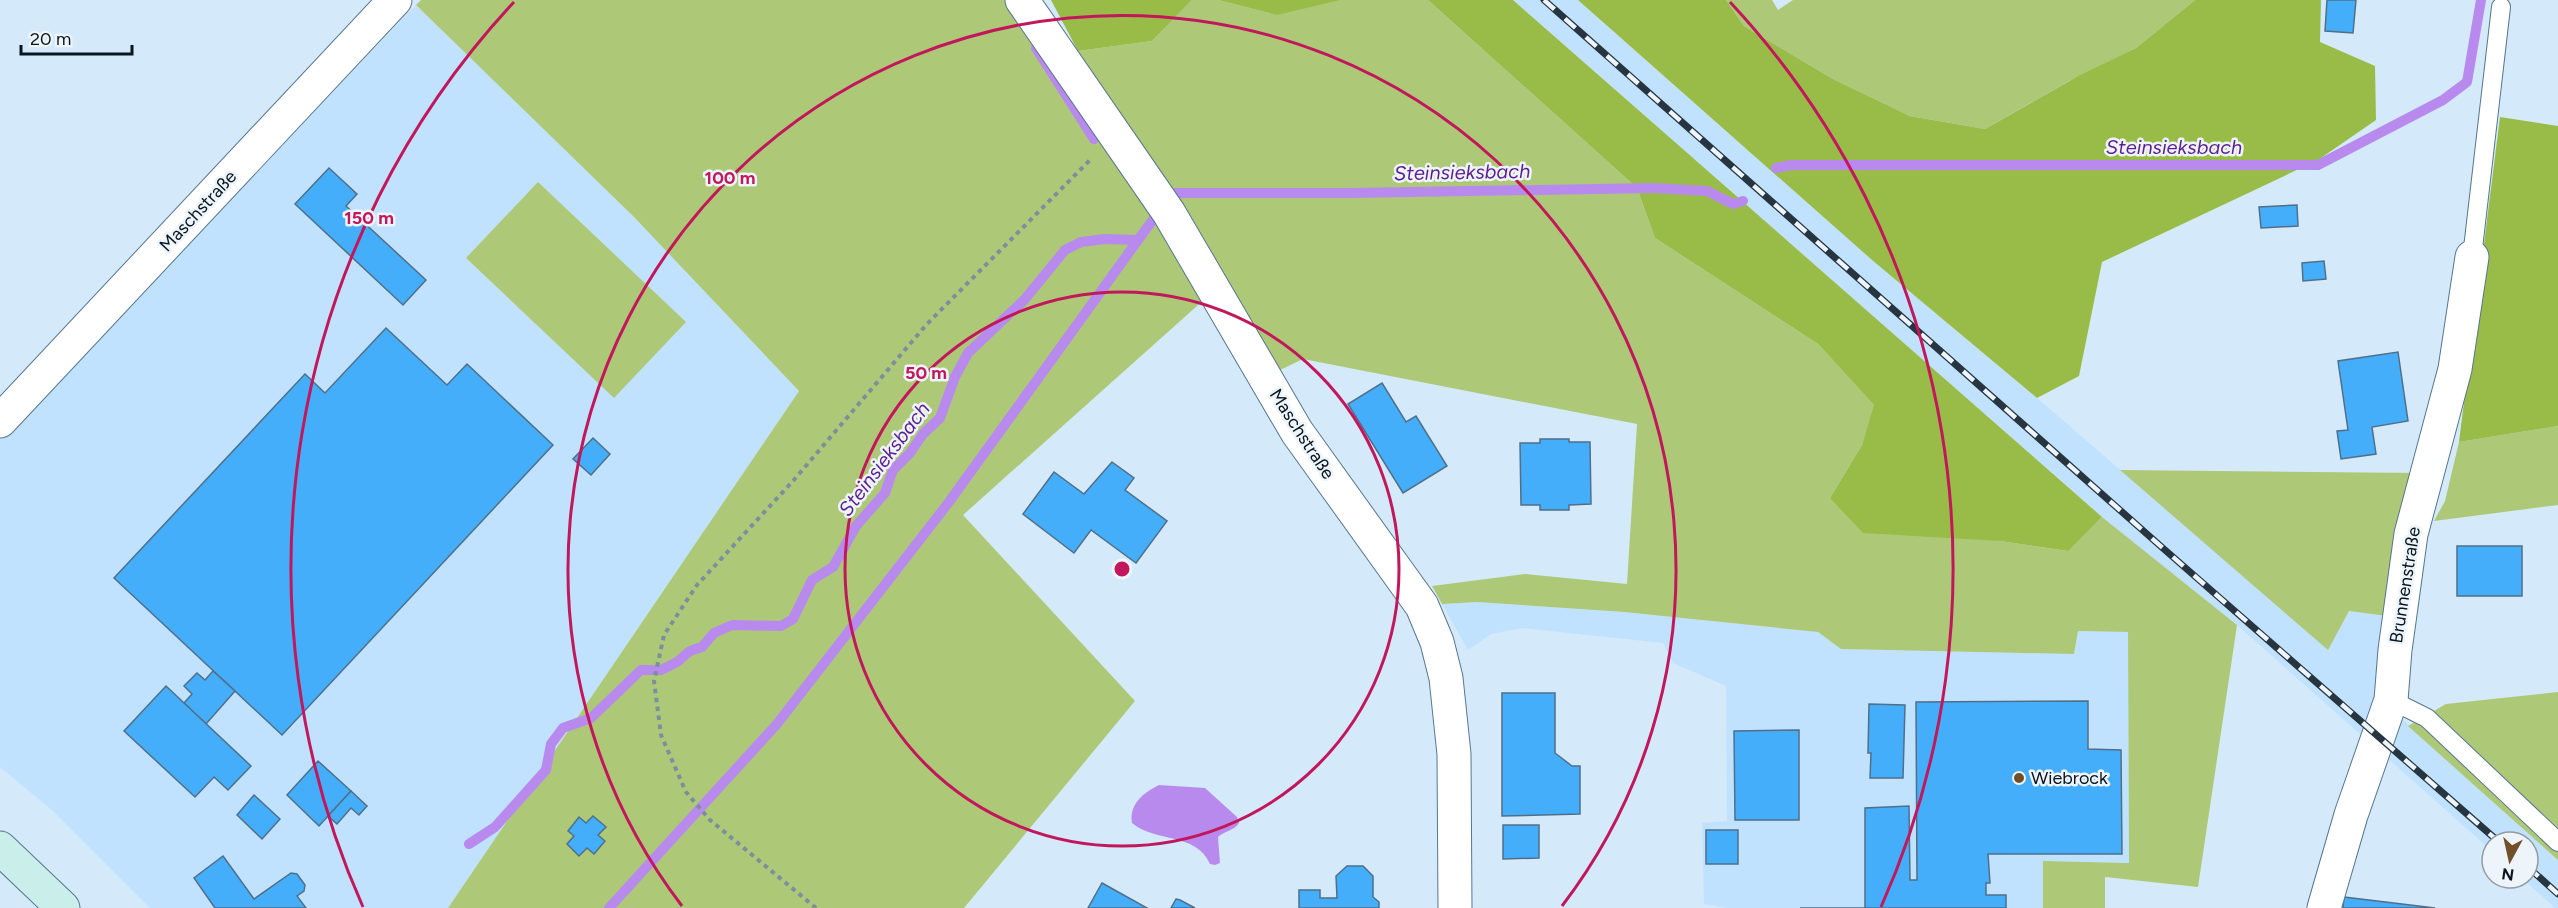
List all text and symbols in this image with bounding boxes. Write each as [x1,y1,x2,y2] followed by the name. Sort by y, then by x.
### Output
[21,18,132,56] scale bar
[30,28,71,50] text: 20 m
[2106,135,2242,159] water label: Steinsieksbach
[1394,159,1530,185] water label: Steinsieksbach
[155,166,241,256] street label: Maschstraße
[705,167,755,189] text: 100 m
[344,207,394,229] text: 150 m
[905,362,947,384] text: 50 m
[1265,385,1339,483] street label: Maschstraße
[833,397,935,521] water label: Steinsieksbach
[2385,525,2425,645] street label: Brunnenstraße
[1112,559,1132,579] centre of rings
[2031,767,2108,789] place label: Wiebrock
[2012,771,2026,785] marker: Wiebrock
[2480,830,2540,890] north arrow
[2501,864,2515,885] text: N

